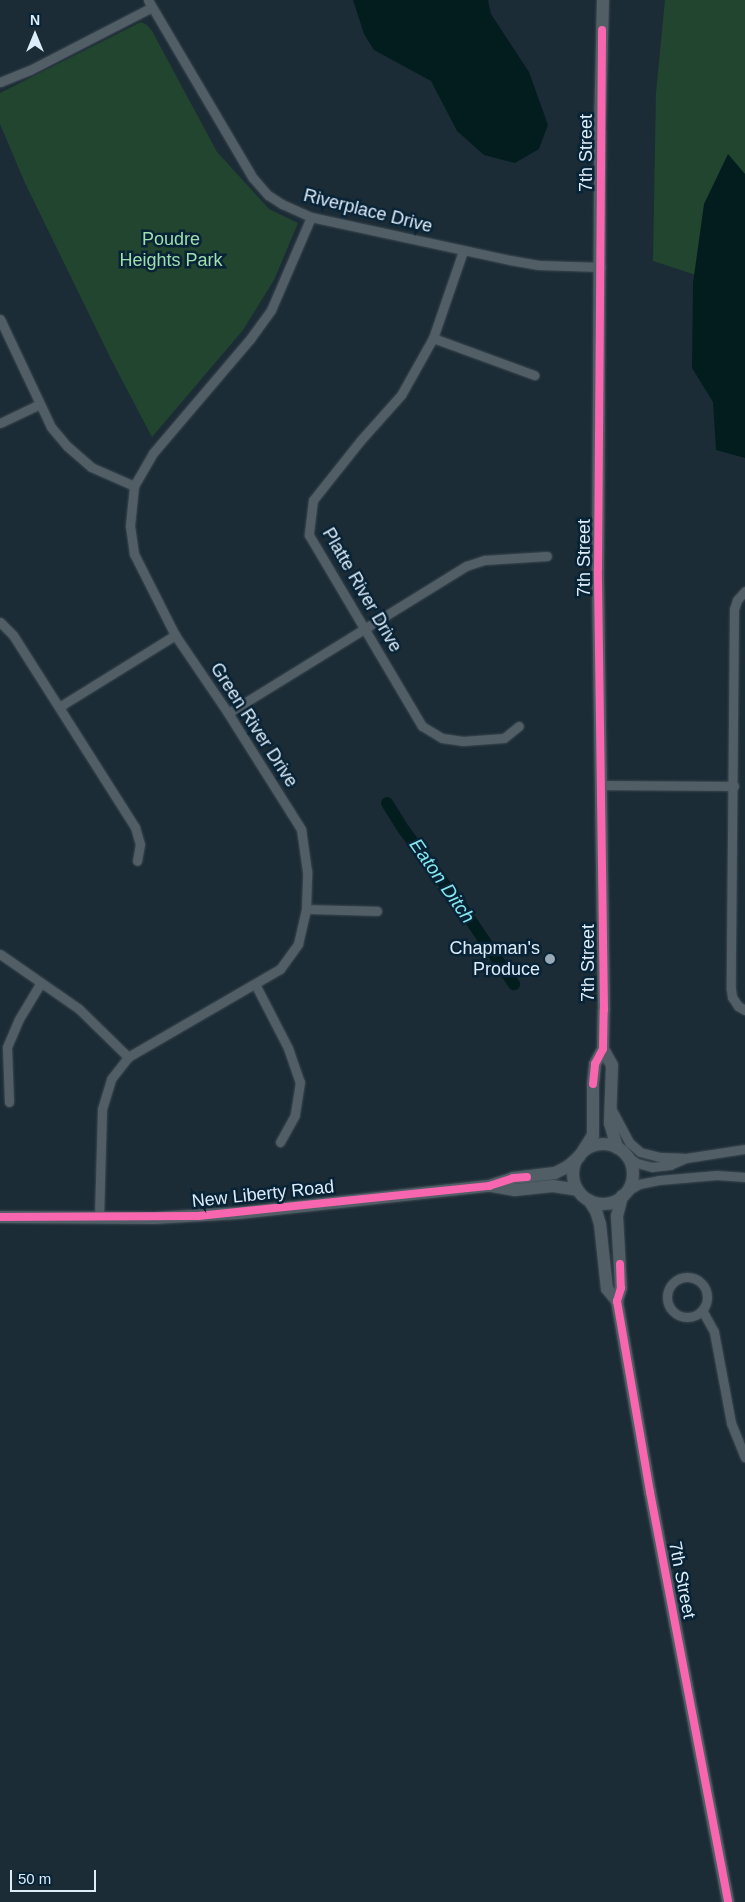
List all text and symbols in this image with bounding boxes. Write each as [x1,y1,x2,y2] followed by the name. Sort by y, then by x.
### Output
[10,10,60,60] north arrow
[30,12,40,28] text: N
[575,114,597,192] street label: 7th Street
[301,185,435,237] street label: Riverplace Drive
[119,229,223,272] park label: Poudre Heights Park
[573,519,595,597] street label: 7th Street
[318,524,406,656] street label: Platte River Drive
[206,659,302,791] street label: Green River Drive
[404,834,480,928] water label: Eaton Ditch
[577,924,599,1002] street label: 7th Street
[450,938,540,981] place label: Chapman's Produce
[544,953,556,965] marker: Chapman's Produce
[191,1176,335,1212] street label: New Liberty Road
[664,1540,700,1620] street label: 7th Street
[12,1860,99,1892] scale bar
[18,1870,51,1887] text: 50 m

